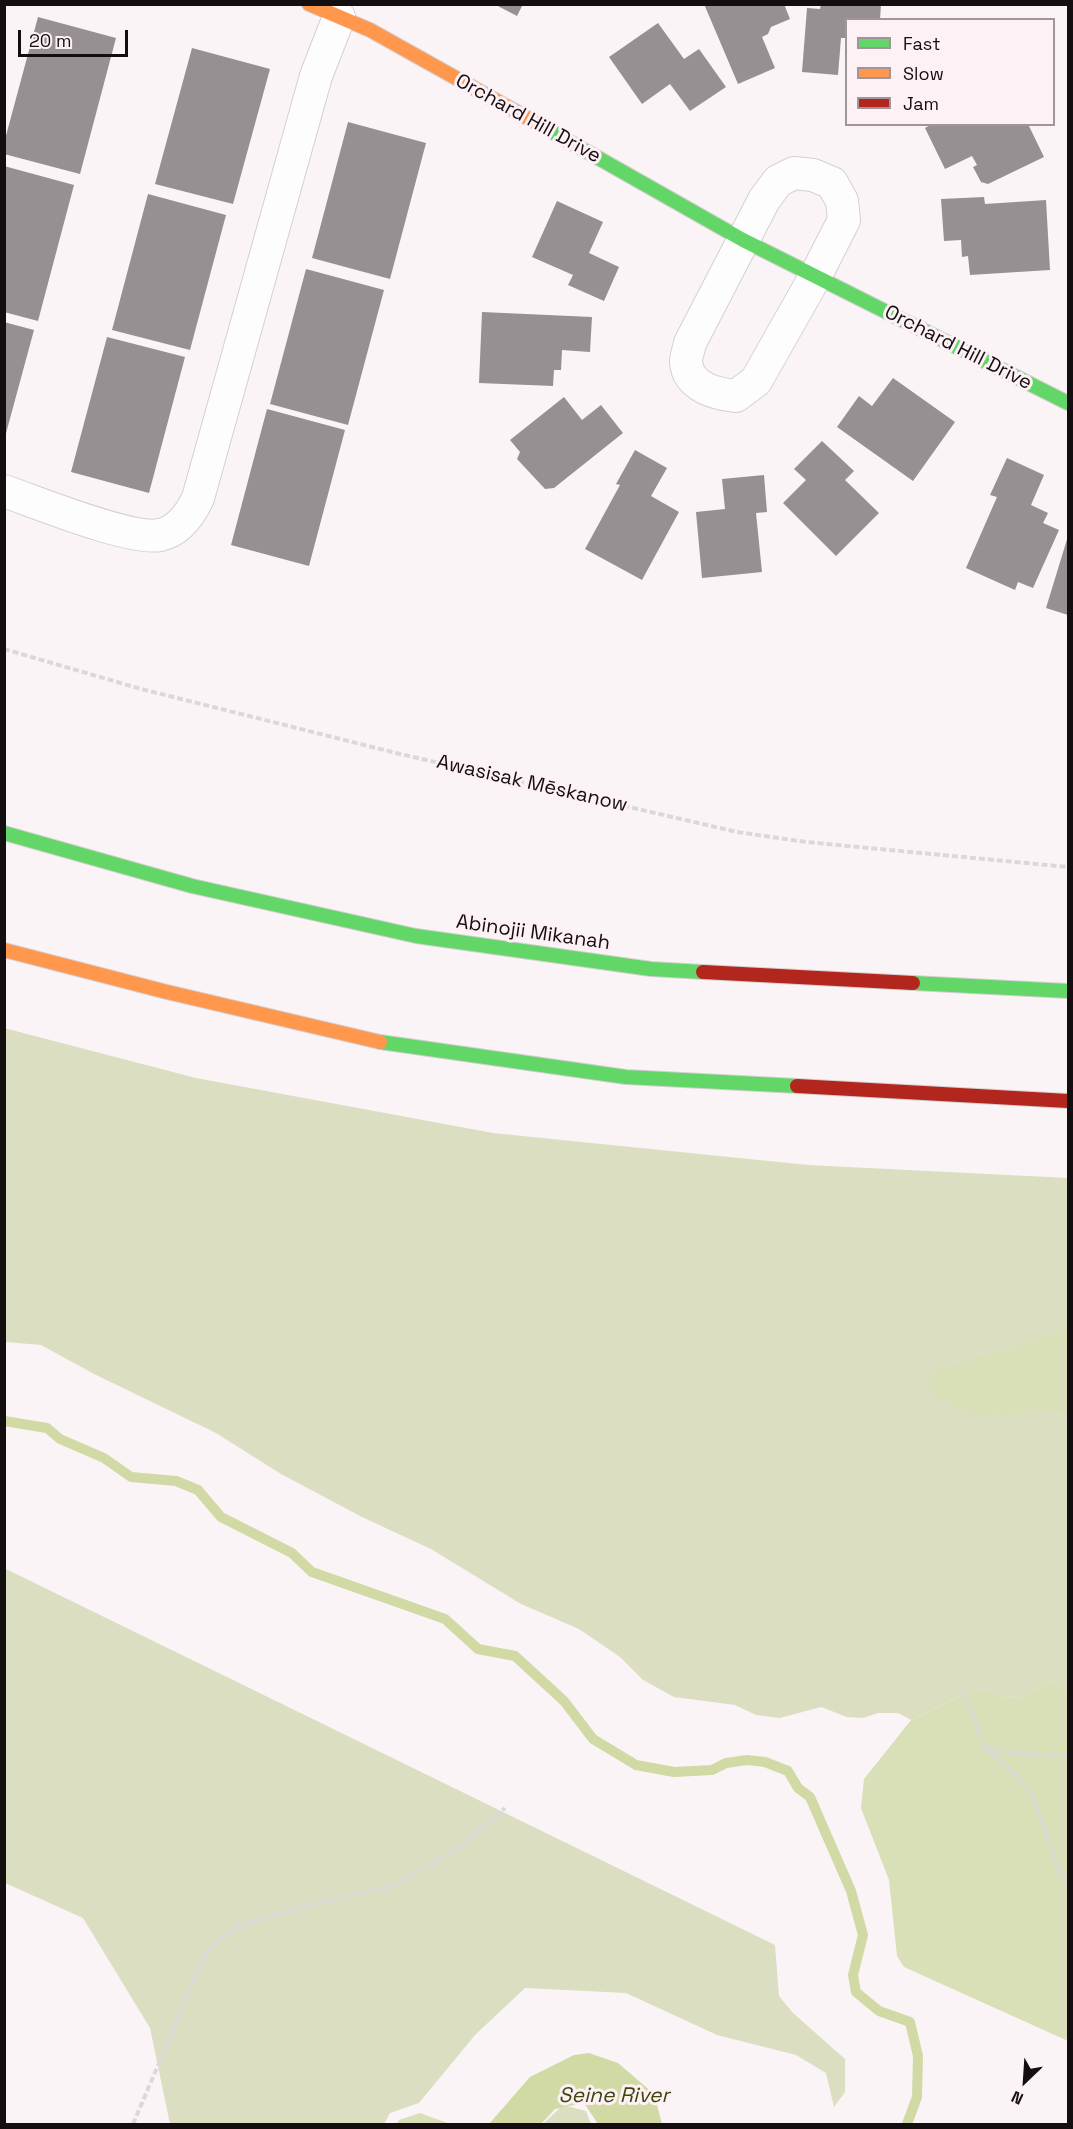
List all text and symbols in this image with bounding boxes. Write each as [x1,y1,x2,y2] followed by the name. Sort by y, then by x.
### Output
[21,18,130,56] scale bar
[845,18,1055,126] legend
[29,29,72,52] text: 20 m
[903,32,940,55] text: Fast
[903,62,944,85] text: Slow
[451,69,605,169] street label: Orchard Hill Drive
[903,92,939,115] text: Jam
[880,300,1036,396] street label: Orchard Hill Drive
[434,750,630,818] street label: Awasisak Mēskanow
[455,910,611,956] street label: Abinojii Mikanah
[995,2051,1055,2111] north arrow
[559,2083,669,2109] water label: Seine River
[1008,2086,1026,2110] text: N

